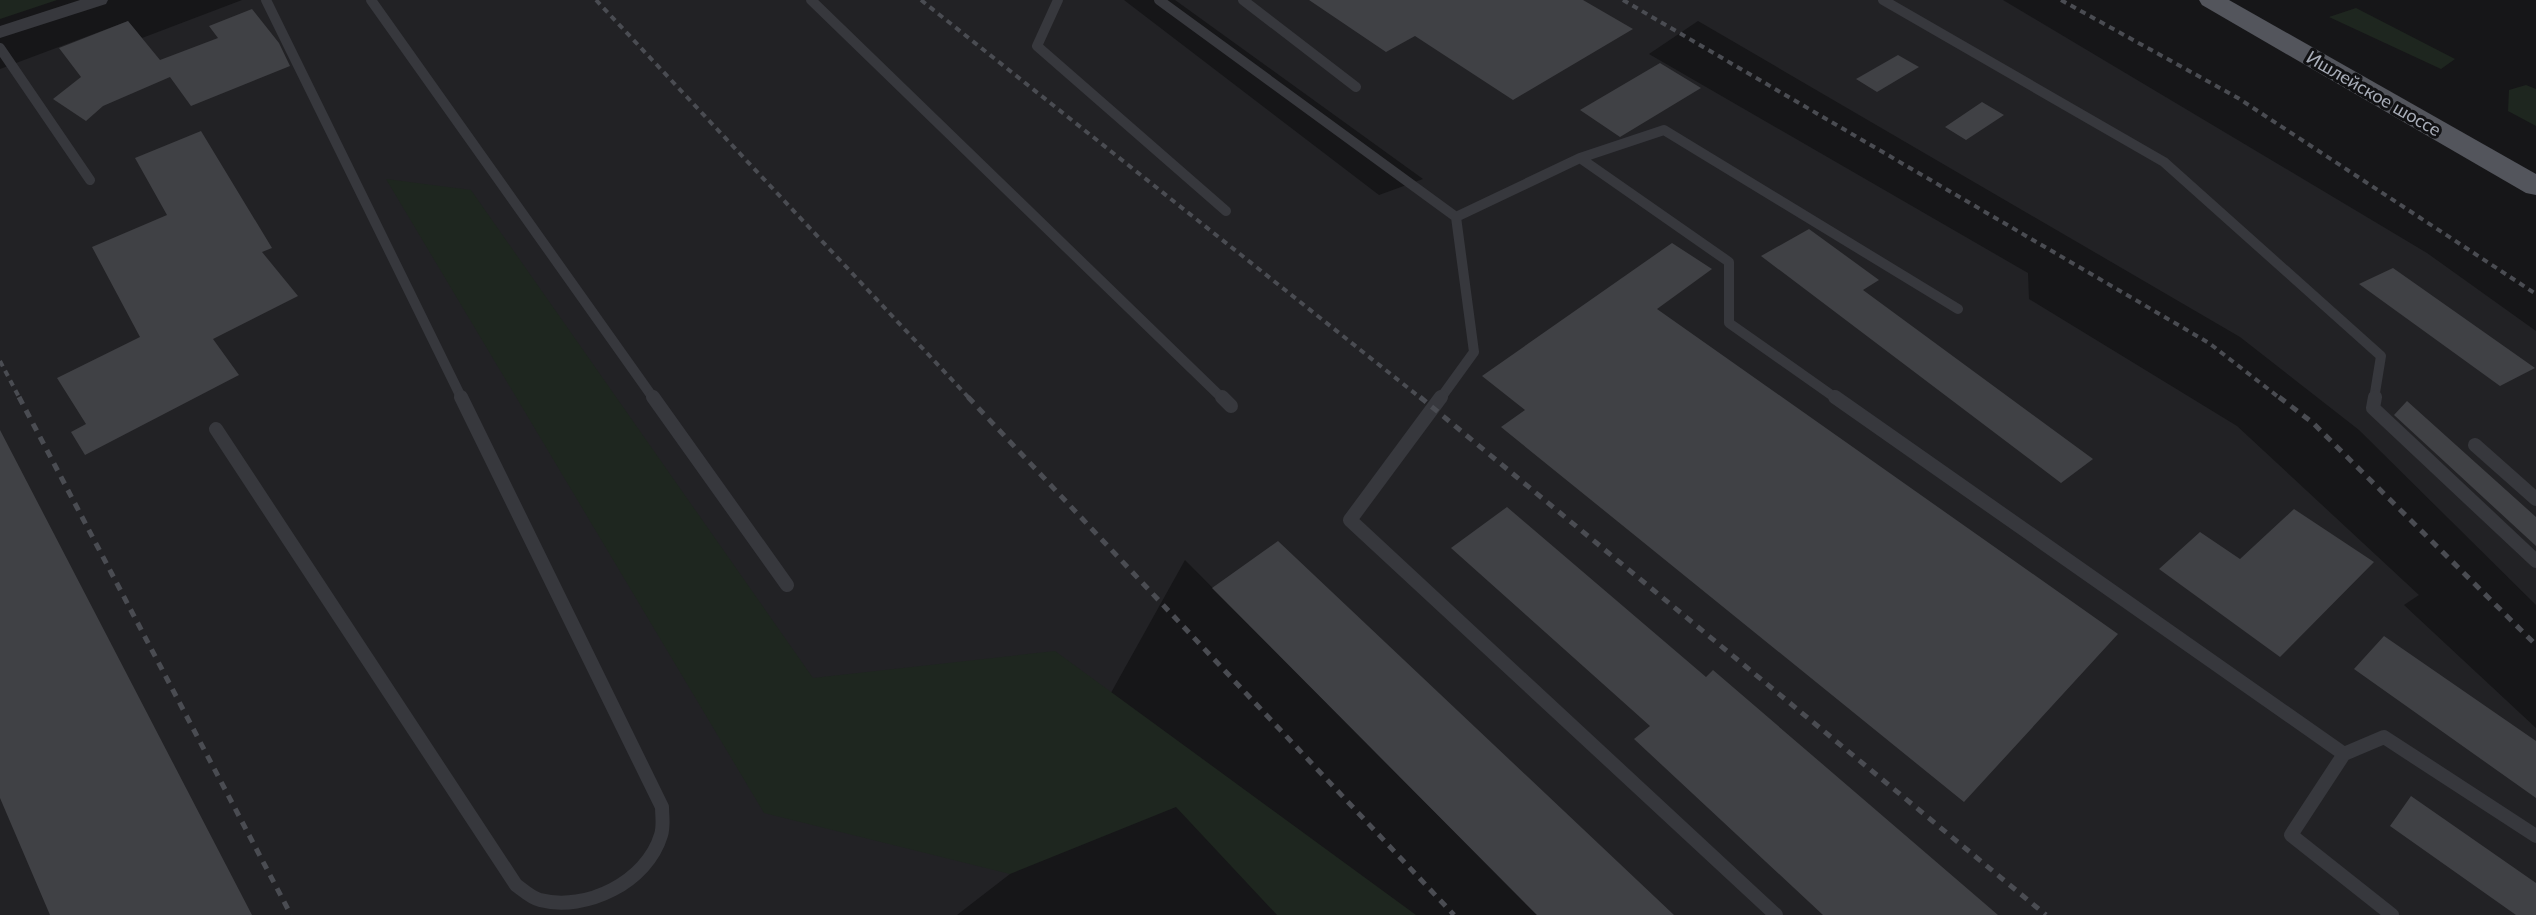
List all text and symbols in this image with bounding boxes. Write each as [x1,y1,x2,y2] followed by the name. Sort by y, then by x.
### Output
[2303,45,2445,141] street label: Ишлейское шоссе

